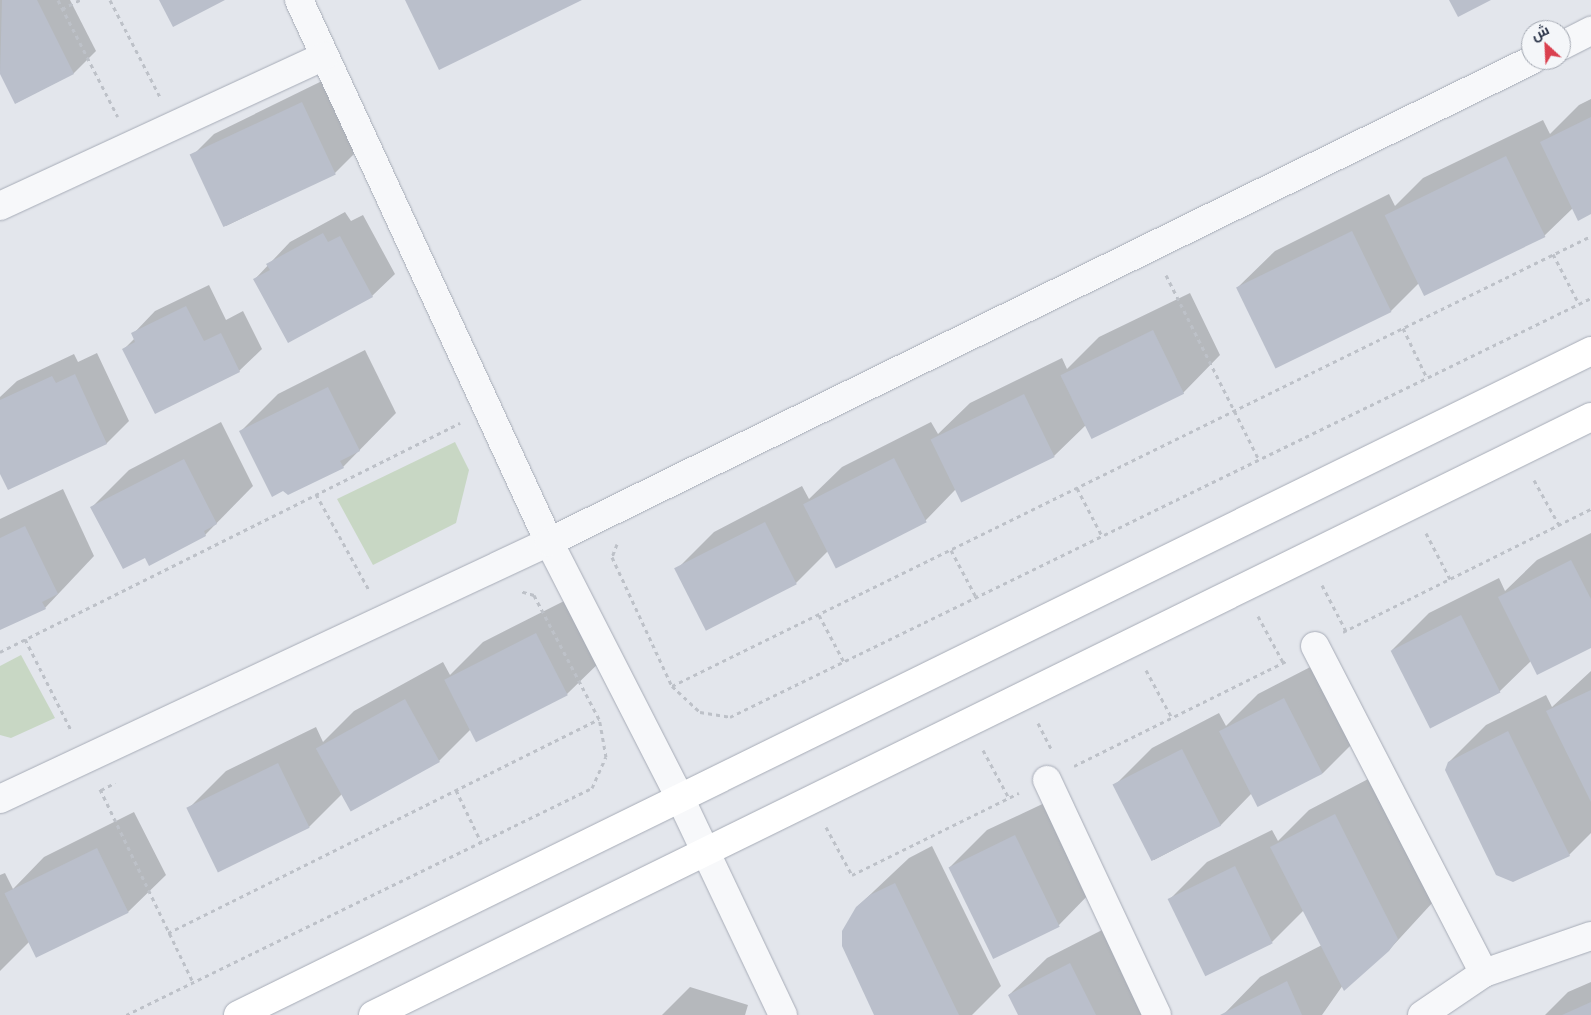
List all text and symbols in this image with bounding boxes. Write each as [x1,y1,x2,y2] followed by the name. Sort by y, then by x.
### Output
[1521,20,1571,70] north arrow
[1529,21,1552,43] text: ش

